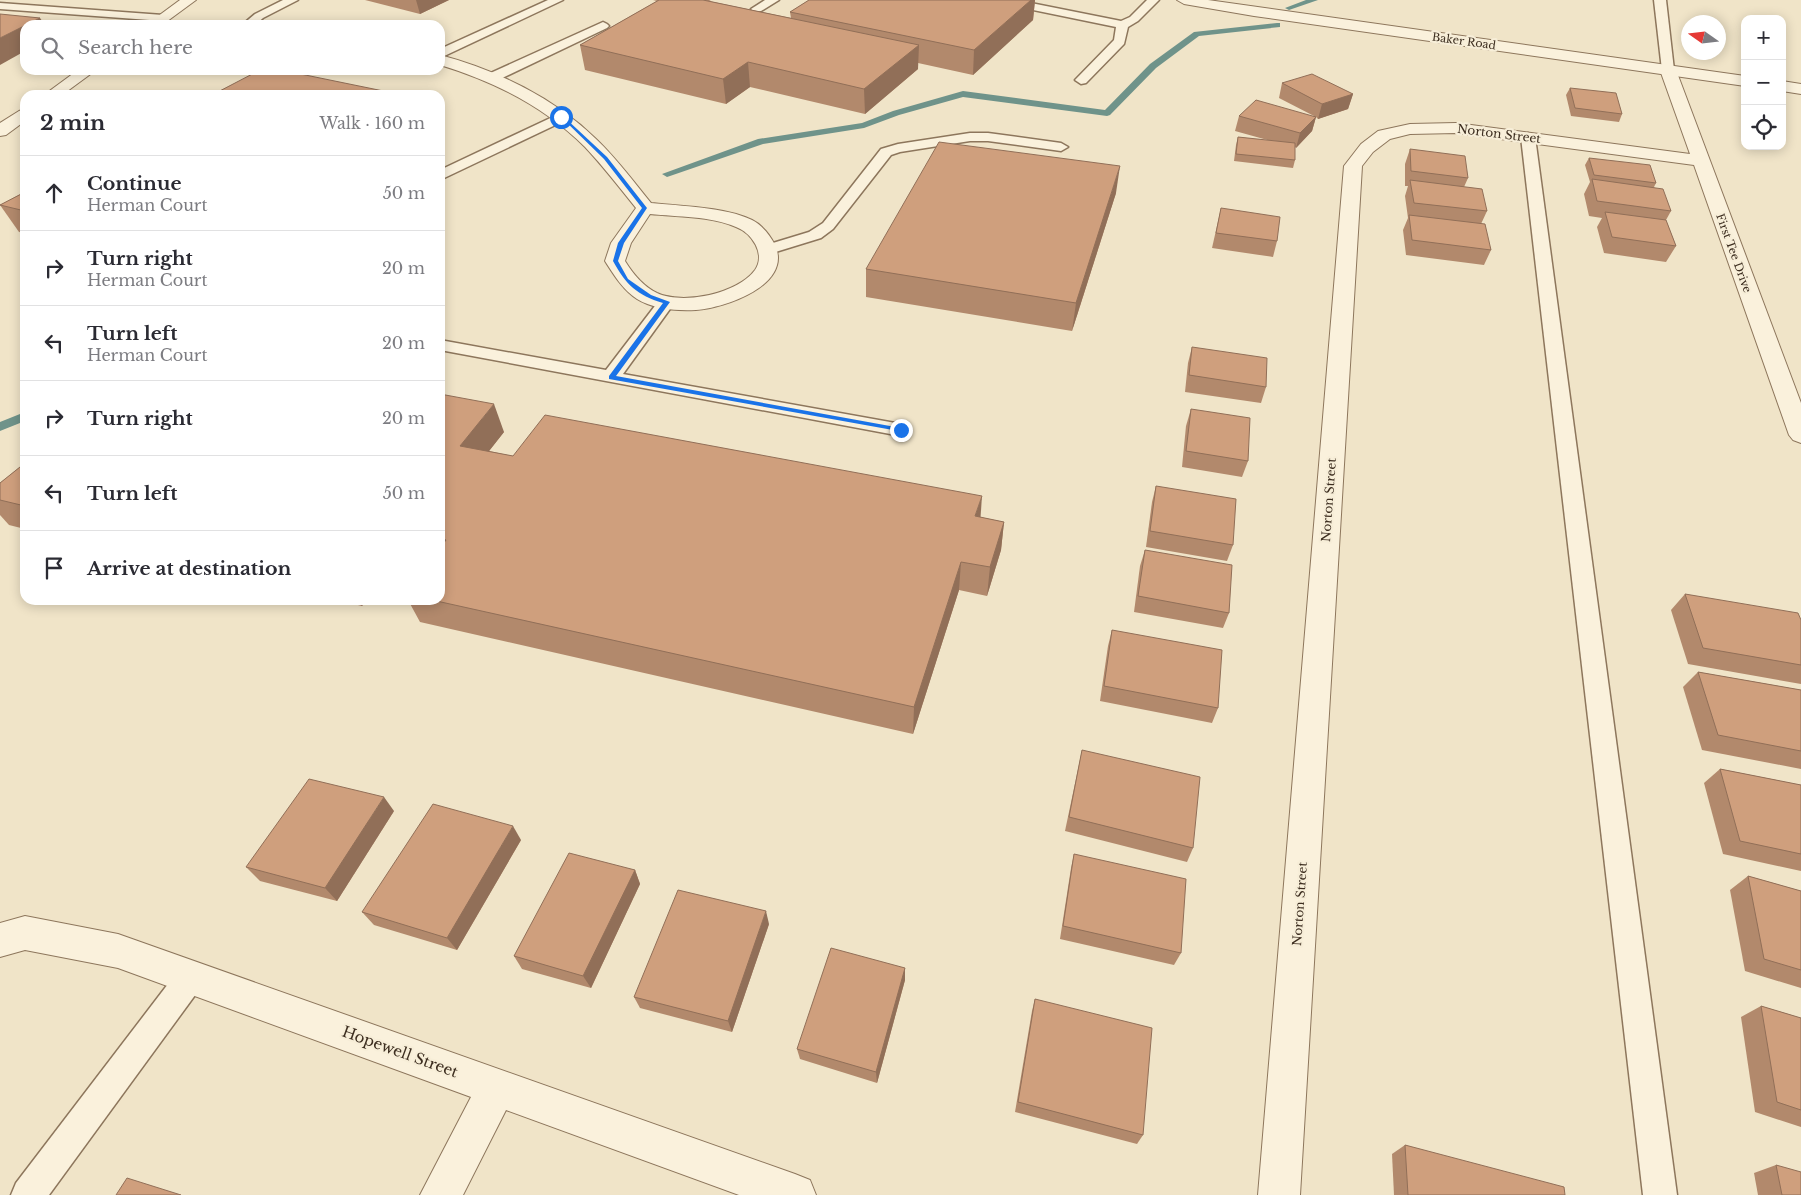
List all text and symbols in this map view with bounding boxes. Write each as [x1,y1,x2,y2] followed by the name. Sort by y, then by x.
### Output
[1681,15,1726,60] north arrow
[1741,15,1786,150] map controls
[1741,15,1786,60] button: +
[20,20,445,75] search box
[1431,30,1498,53] street label: Baker Road
[38,34,66,62] icon: search
[78,36,193,59] text: Search here
[1741,60,1786,105] button: −
[1741,105,1786,150] button: locate
[550,106,573,129] route start
[40,110,105,136] text: 2 min
[320,113,425,133] text: Walk · 160 m
[1456,121,1542,146] street label: Norton Street
[87,172,182,195] text: Continue
[40,179,68,207] icon: ahead
[383,183,425,203] text: 50 m
[87,195,208,215] text: Herman Court
[1713,212,1755,294] street label: First Tee Drive
[87,247,193,270] text: Turn right
[40,254,68,282] icon: right
[382,258,425,278] text: 20 m
[87,270,208,290] text: Herman Court
[87,322,178,345] text: Turn left
[40,329,68,357] icon: left
[382,333,425,353] text: 20 m
[87,345,208,365] text: Herman Court
[40,404,68,432] icon: right
[87,407,193,430] text: Turn right
[382,408,425,428] text: 20 m
[890,419,913,442] route end
[1318,457,1339,542] street label: Norton Street
[40,479,68,507] icon: left
[87,482,178,505] text: Turn left
[383,483,425,503] text: 50 m
[40,554,68,582] icon: arrive
[87,557,291,580] text: Arrive at destination
[1289,861,1310,946] street label: Norton Street
[340,1022,461,1081] street label: Hopewell Street

